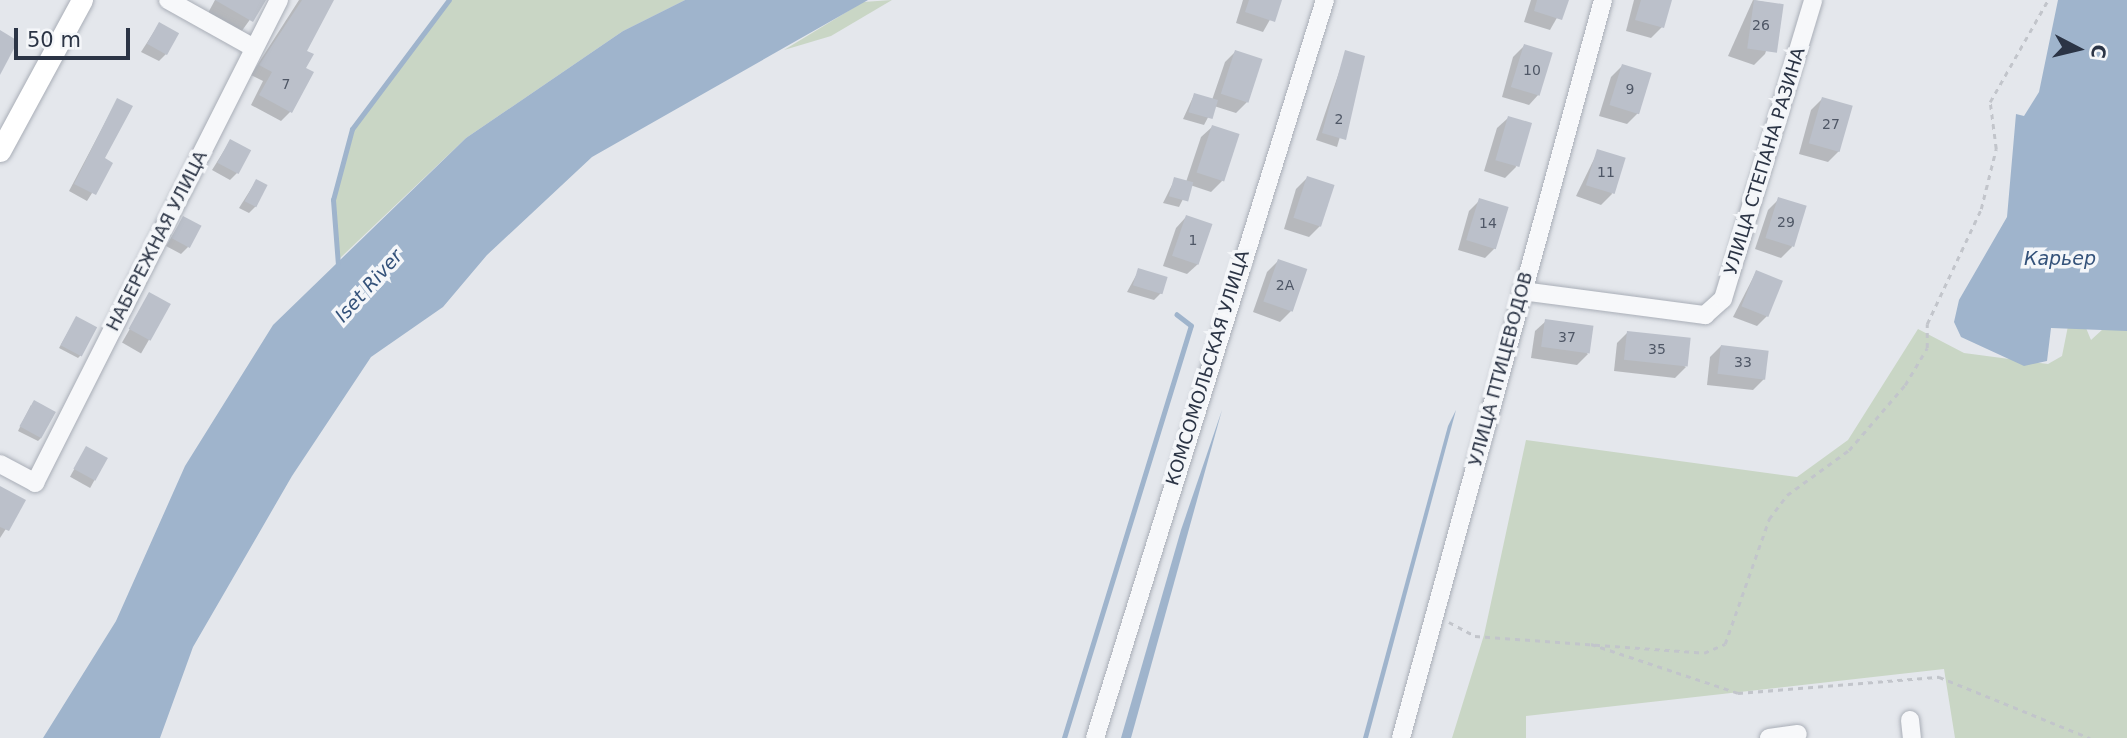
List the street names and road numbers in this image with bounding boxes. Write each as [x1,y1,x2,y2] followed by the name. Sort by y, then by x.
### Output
[1720,45,1810,277] street label: УЛИЦА СТЕПАНА РАЗИНА
[102,147,212,335] street label: НАБЕРЕЖНАЯ УЛИЦА
[1162,248,1254,488] street label: КОМСОМОЛЬСКАЯ УЛИЦА
[1465,269,1537,469] street label: УЛИЦА ПТИЦЕВОДОВ

